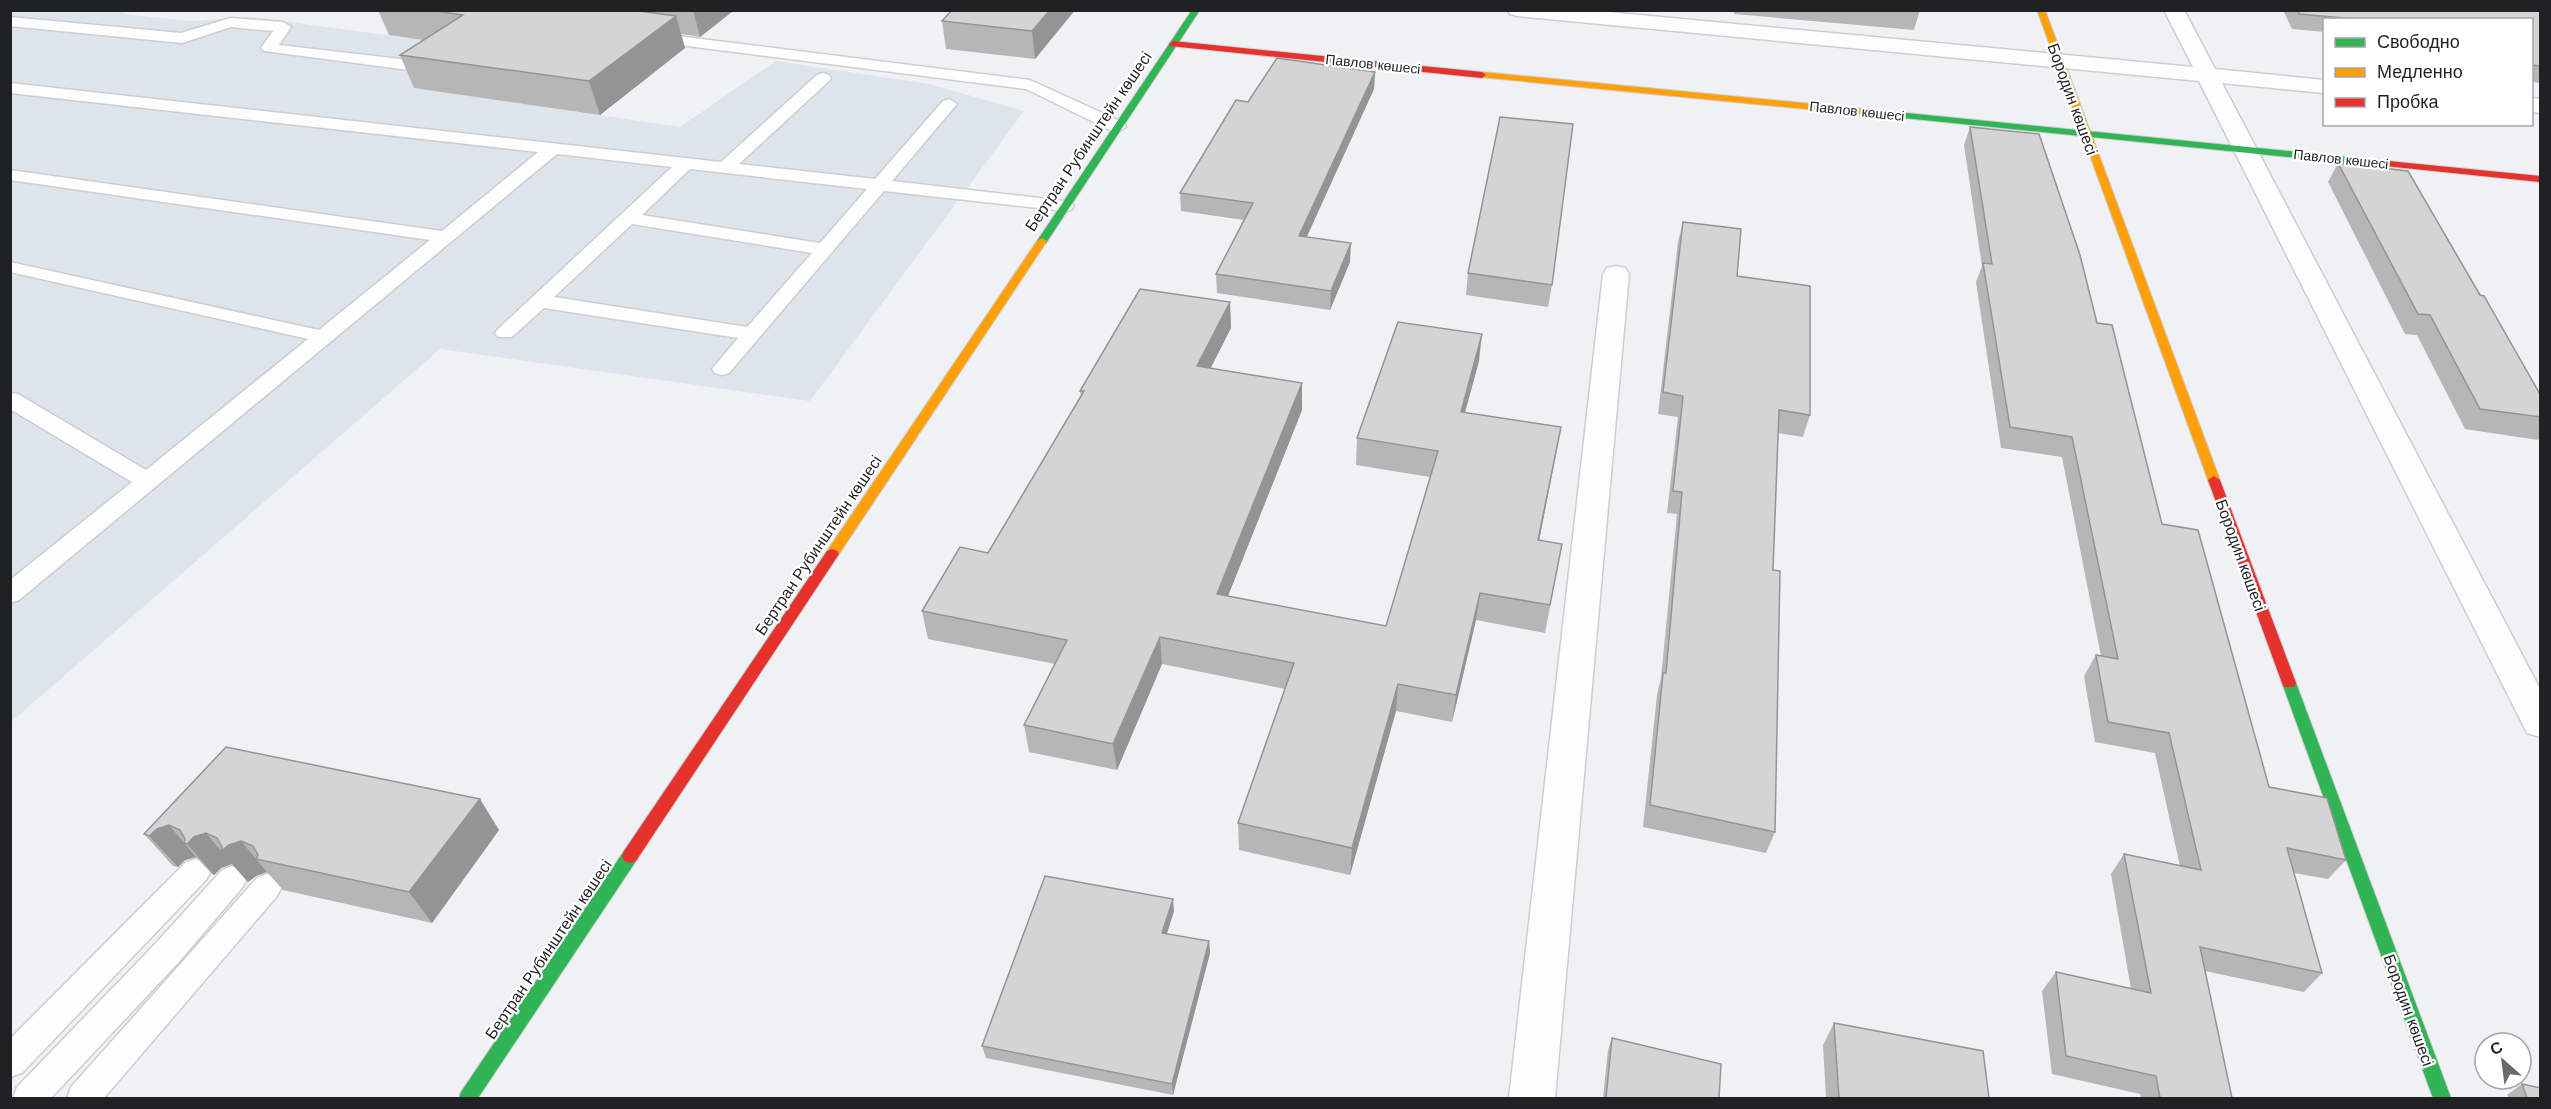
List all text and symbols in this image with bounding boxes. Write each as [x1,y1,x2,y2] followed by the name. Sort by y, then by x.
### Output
[2323,18,2533,126] legend
[2377,32,2460,52] text: Свободно
[2044,41,2101,157] street label: Бородин көшесі
[1022,48,1155,234] street label: Бертран Рубинштейн көшесі
[1325,51,1421,77] street label: Павлов көшесі
[2377,62,2463,82] text: Медленно
[2377,92,2440,112] text: Пробка
[1809,98,1905,124] street label: Павлов көшесі
[2293,146,2389,172] street label: Павлов көшесі
[752,452,885,638] street label: Бертран Рубинштейн көшесі
[2212,497,2269,613] street label: Бородин көшесі
[482,856,615,1042] street label: Бертран Рубинштейн көшесі
[2380,952,2437,1068] street label: Бородин көшесі
[2473,1031,2533,1091] north arrow
[2487,1038,2506,1058] text: С

